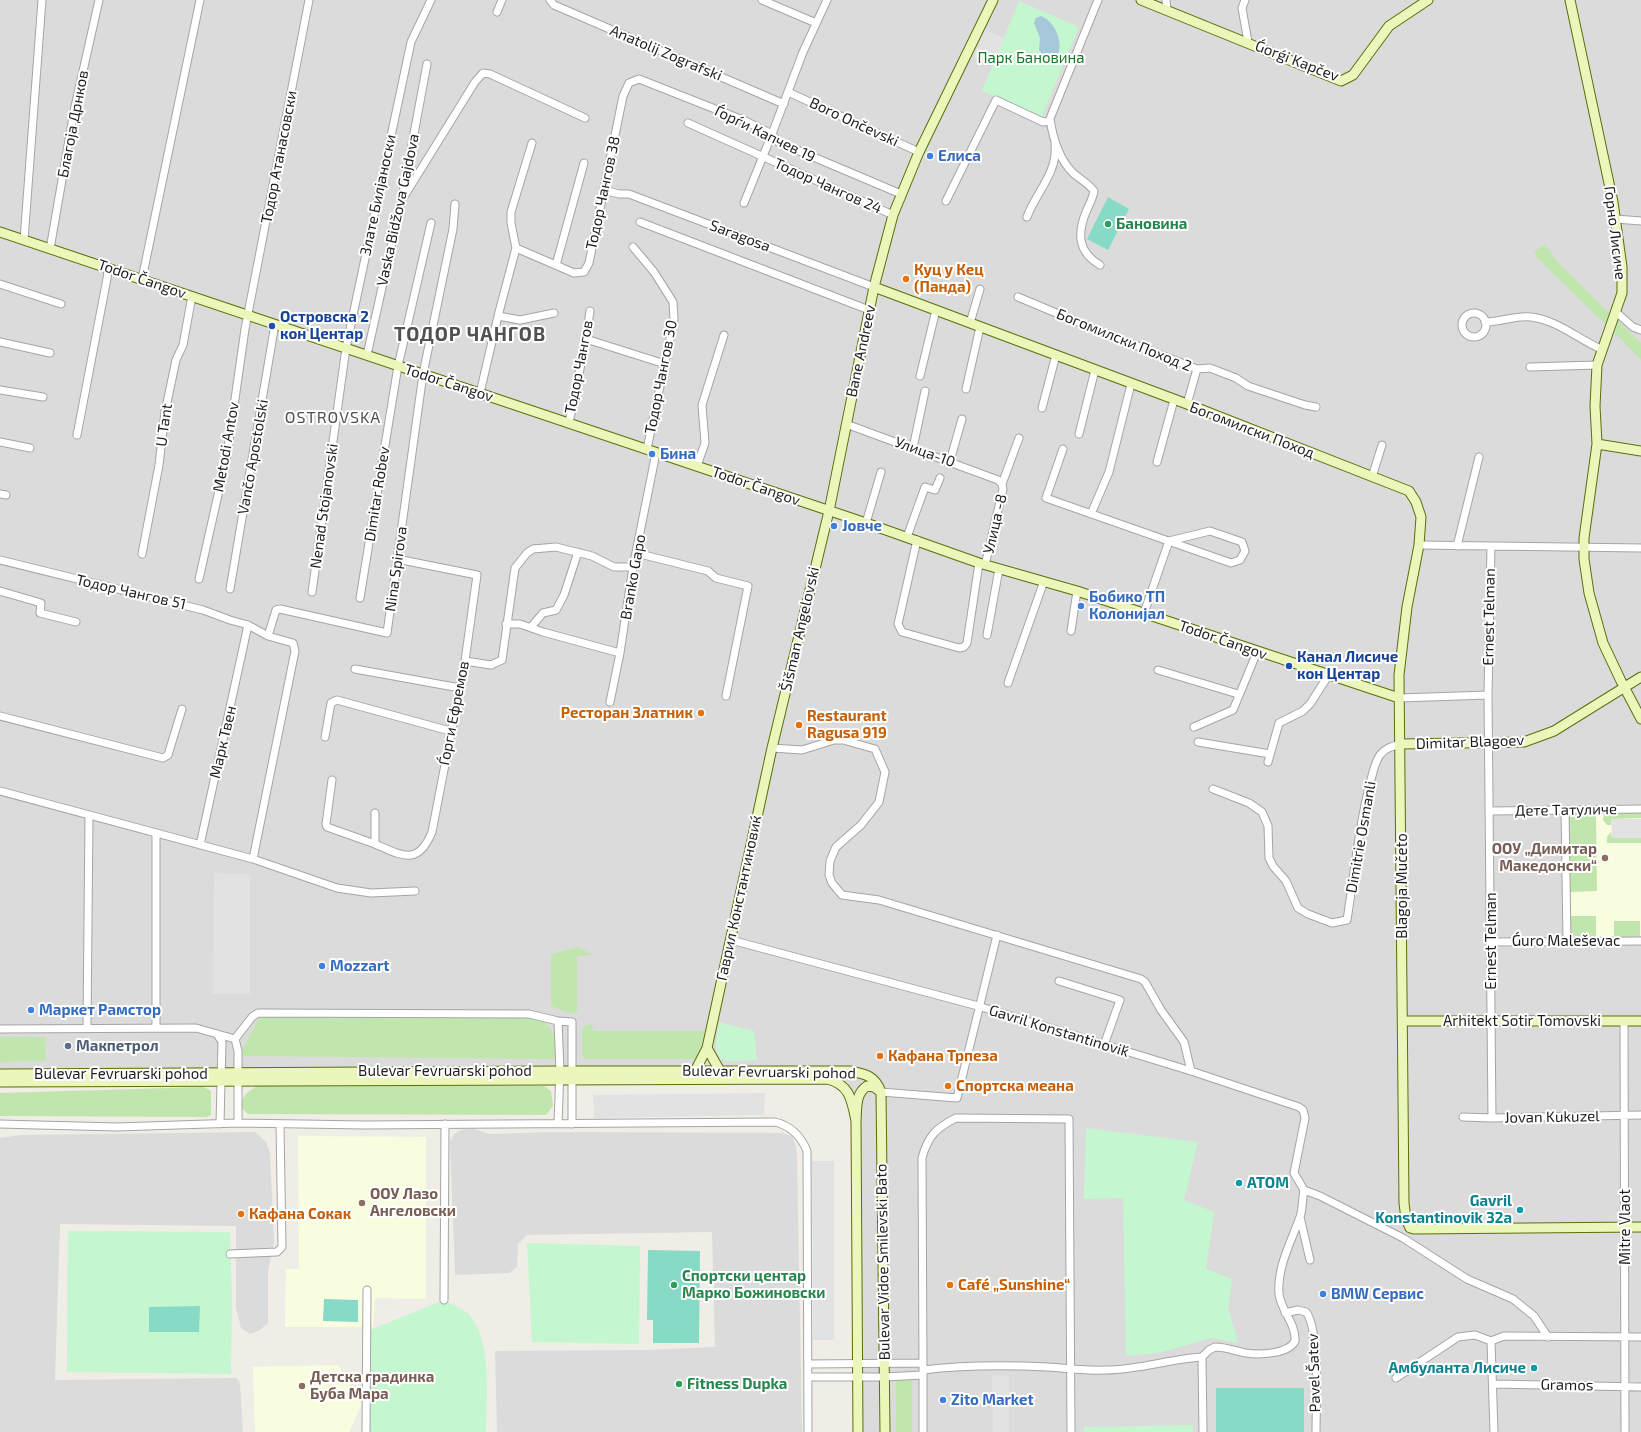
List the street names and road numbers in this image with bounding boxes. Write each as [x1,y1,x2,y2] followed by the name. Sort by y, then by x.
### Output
[607,21,725,85] street label: Anatolij Zografski
[1253,37,1341,85] street label: Ǵorǵi Kapčev
[54,69,92,179] street label: Благоја Дрнков
[257,89,301,225] street label: Тодор Атанасовски
[807,93,901,151] street label: Boro Ončevski
[712,102,818,166] street label: Ѓорѓи Капчев 19
[373,132,423,288] street label: Vaska Bidžova Gajdova
[356,133,400,257] street label: Злате Билјаноски
[582,135,624,251] street label: Тодор Чангов 38
[771,154,885,218] street label: Тодор Чангов 24
[1600,185,1630,281] street label: Горно Лисиче
[707,216,773,256] street label: Saragosa
[95,255,189,303] street label: Todor Čangov
[842,303,880,399] street label: Bane Andreev
[1054,305,1194,375] street label: Богомилски Поход 2
[561,319,597,415] street label: Тодор Чангов
[641,319,681,435] street label: Тодор Чангов 30
[402,360,496,406] street label: Todor Čangov
[234,398,272,516] street label: Vančo Apostolski
[1187,398,1317,462] street label: Богомилски Поход
[209,401,243,493] street label: Metodi Antov
[152,402,176,448] street label: U Tant
[892,433,958,471] street label: Улица-10
[306,442,342,570] street label: Nenad Stojanovski
[361,445,393,543] street label: Dimitar Robev
[709,462,803,510] street label: Todor Čangov
[979,492,1011,556] street label: Улица -8
[381,525,411,613] street label: Nina Spirova
[617,533,649,621] street label: Branko Gapo
[777,565,823,693] street label: Šišman Angelovski
[1479,568,1499,666] street label: Ernest Telman
[74,571,188,613] street label: Тодор Чангов 51
[1176,616,1270,664] street label: Todor Čangov
[435,659,473,767] street label: Ѓорги Ефремов
[206,704,240,780] street label: Марк Твен
[1415,731,1525,753] street label: Dimitar Blagoev
[1342,780,1380,894] street label: Dimitrie Osmanli
[1515,800,1617,820] street label: Дете Татуличе
[713,814,765,982] street label: Гаврил Константиновиќ
[1393,833,1411,939] street label: Blagoja Mučeto
[1482,892,1500,990] street label: Ernest Telman
[1512,932,1620,950] street label: Ǵuro Maleševac
[987,1001,1131,1061] street label: Gavril Konstantinoviḱ
[1443,1012,1601,1030] street label: Arhitekt Sotir Tomovski
[682,1061,856,1083] street label: Bulevar Fevruarski pohod
[358,1062,532,1080] street label: Bulevar Fevruarski pohod
[34,1065,208,1083] street label: Bulevar Fevruarski pohod
[1504,1107,1600,1127] street label: Jovan Kukuzel
[872,1163,894,1361] street label: Bulevar Vidoe Smilevski Bato
[1616,1189,1634,1265] street label: Mitre Vlaot
[1304,1333,1324,1413] street label: Pavel Šatev
[1540,1376,1594,1394] street label: Gramos

